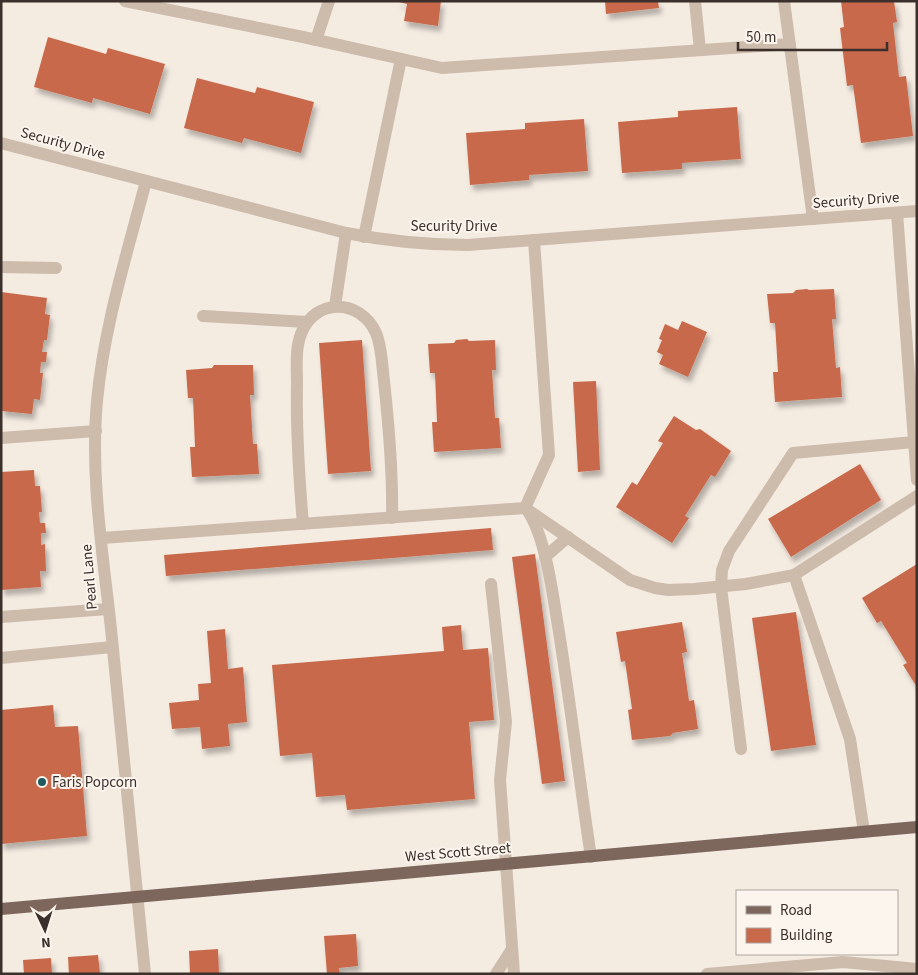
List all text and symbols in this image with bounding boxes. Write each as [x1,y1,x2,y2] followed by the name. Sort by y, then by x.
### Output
[738,20,887,52] scale bar
[746,27,776,48] text: 50 m
[18,122,108,165] street label: Security Drive
[812,187,900,214] street label: Security Drive
[411,216,497,237] street label: Security Drive
[76,543,103,610] street label: Pearl Lane
[52,772,137,793] place label: Faris Popcorn
[36,776,48,788] marker: Faris Popcorn
[404,837,512,868] street label: West Scott Street
[736,890,898,955] legend
[780,900,812,921] text: Road
[20,905,70,955] north arrow
[780,925,833,946] text: Building
[40,932,51,952] text: N

